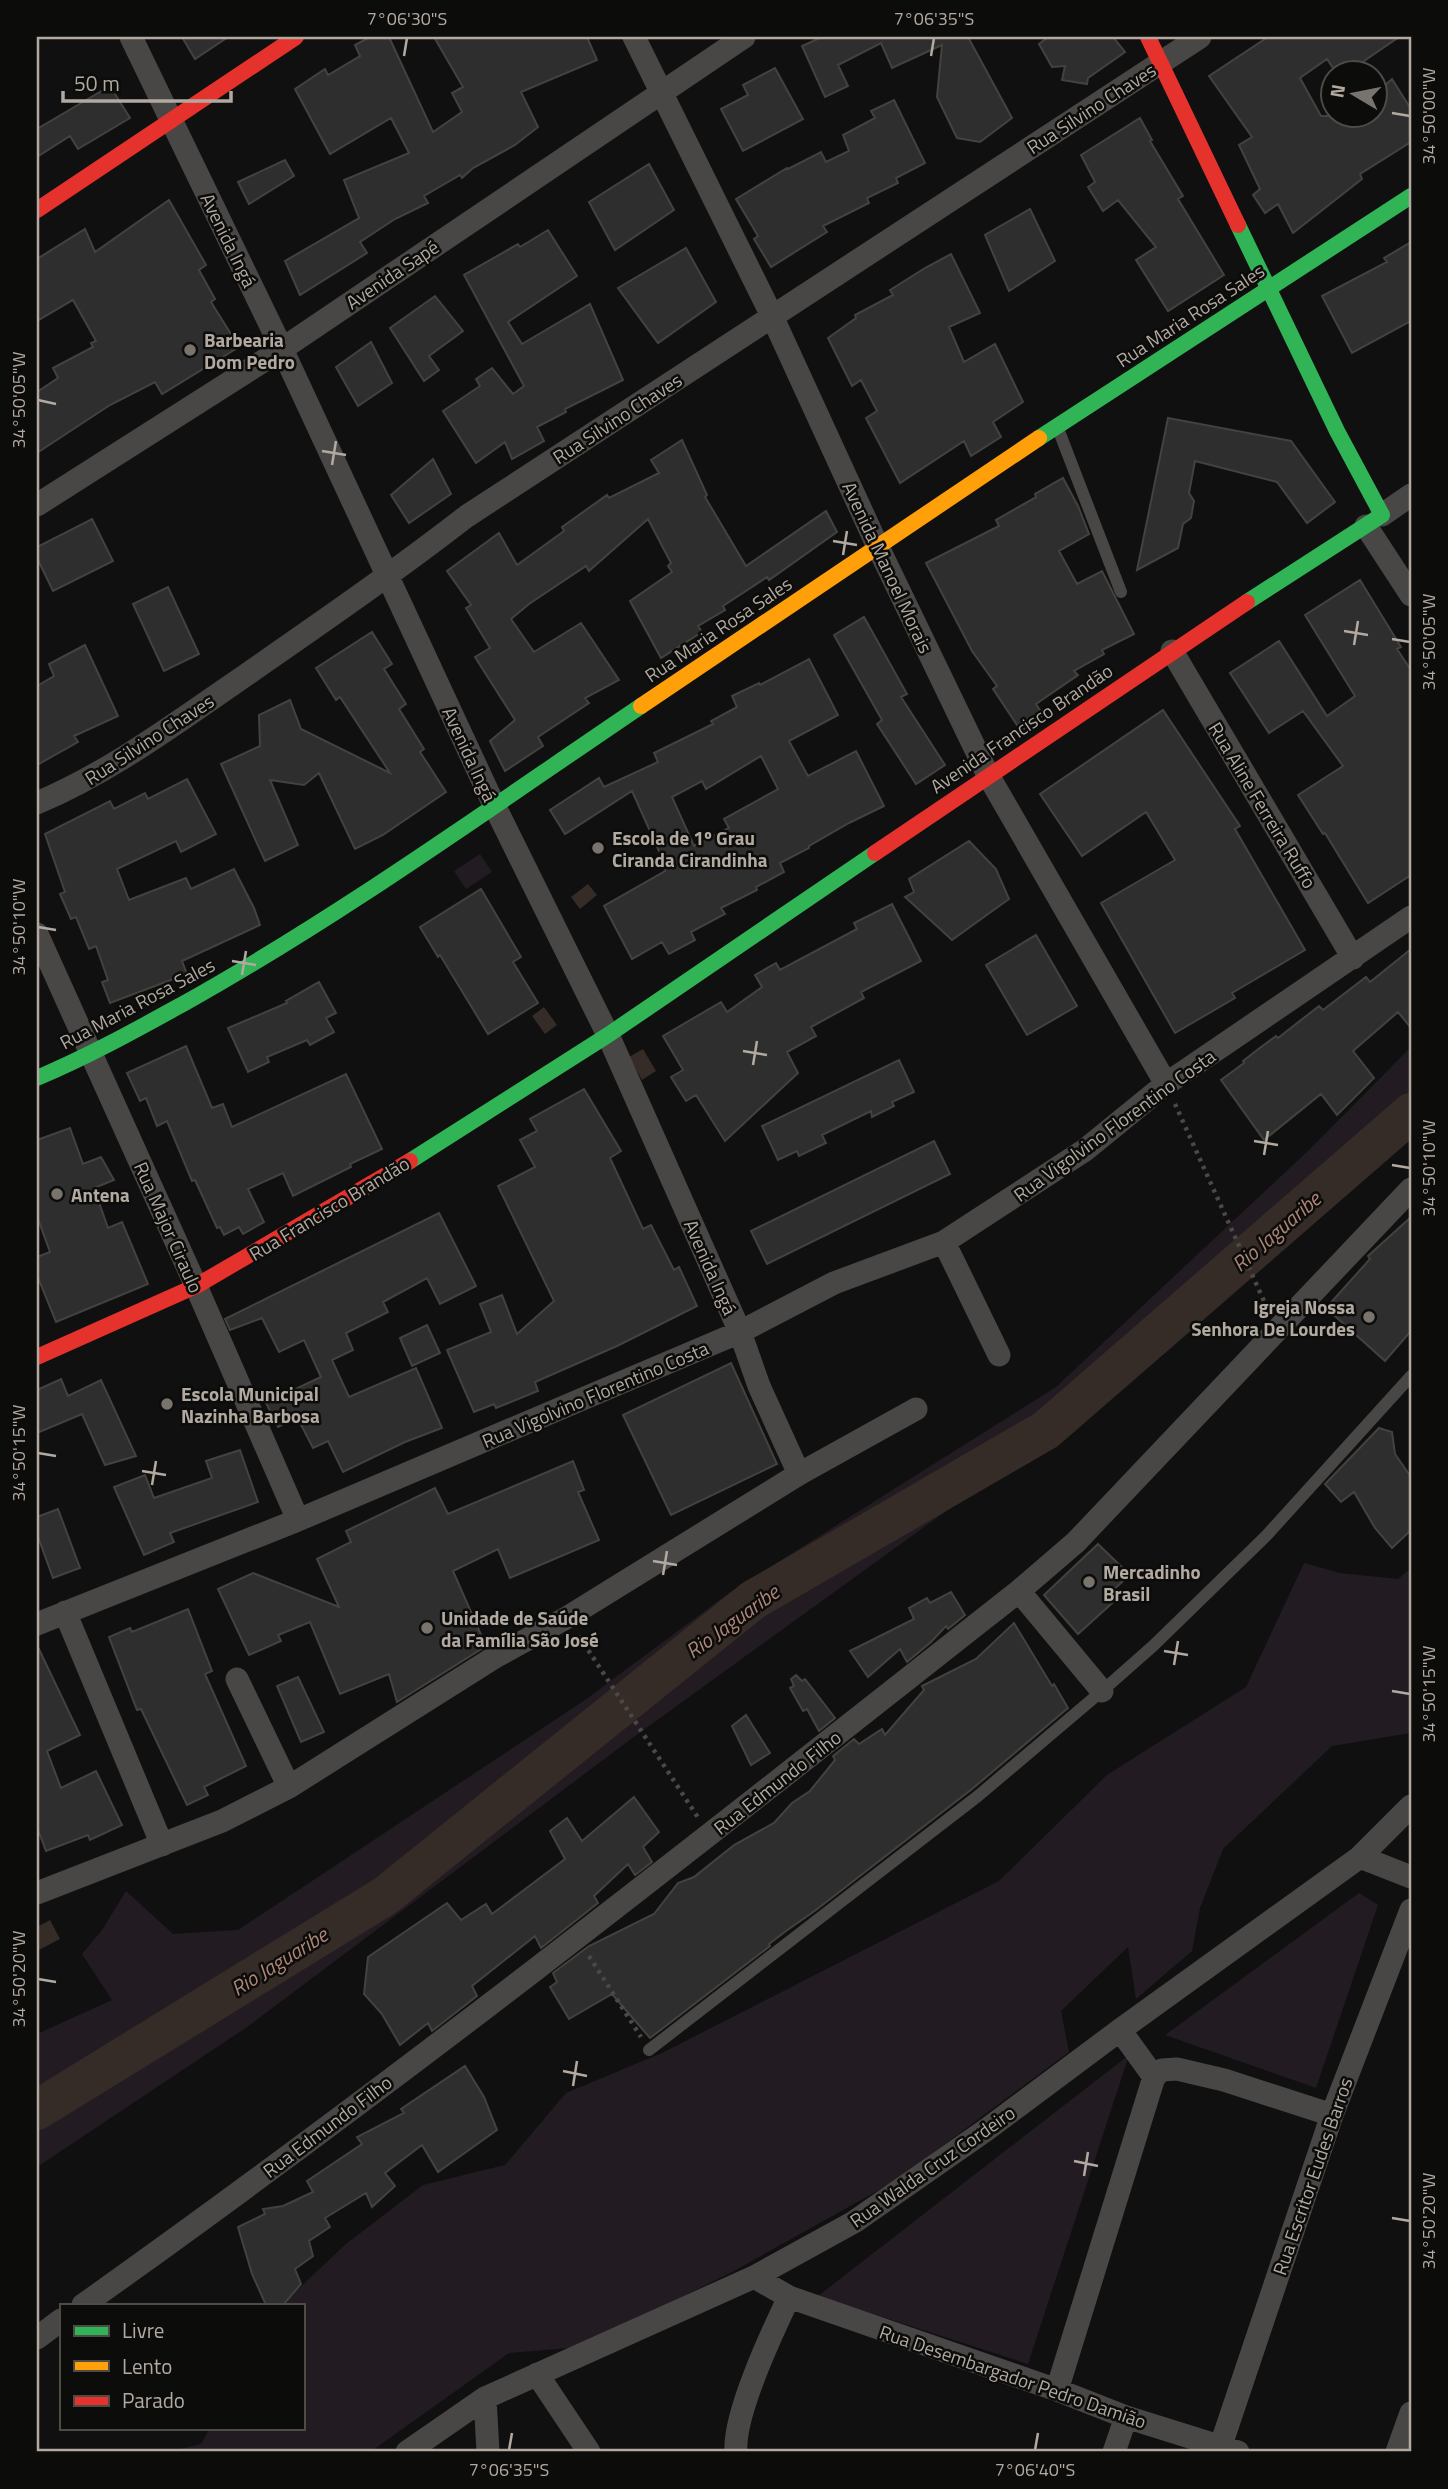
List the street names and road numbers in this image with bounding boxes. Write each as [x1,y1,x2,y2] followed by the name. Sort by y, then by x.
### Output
[1020,55,1162,161] street label: Rua Silvino Chaves
[194,188,265,293] street label: Avenida Ingá
[339,232,445,316] street label: Avenida Sapé
[1110,256,1270,374] street label: Rua Maria Rosa Sales
[546,365,688,471] street label: Rua Silvino Chaves
[835,476,941,658] street label: Avenida Manoel Morais
[639,569,798,689] street label: Rua Maria Rosa Sales
[924,656,1118,800] street label: Avenida Francisco Brandão
[78,686,220,792] street label: Rua Silvino Chaves
[435,702,505,807] street label: Avenida Ingá
[1202,716,1324,894] street label: Rua Aline Ferreira Ruffo
[54,950,220,1056] street label: Rua Maria Rosa Sales
[1007,1041,1221,1208] street label: Rua Vigolvino Florentino Costa
[243,1149,415,1267] street label: Rua Francisco Brandão
[127,1157,211,1297] street label: Rua Major Ciraulo
[677,1215,745,1320] street label: Avenida Ingá
[477,1333,713,1455] street label: Rua Vigolvino Florentino Costa
[707,1723,847,1841] street label: Rua Edmundo Filho
[256,2068,398,2184] street label: Rua Edmundo Filho
[1265,2073,1360,2279] street label: Rua Escritor Eudes Barros
[843,2098,1021,2234] street label: Rua Walda Cruz Cordeiro
[876,2317,1150,2435] street label: Rua Desembargador Pedro Damião

